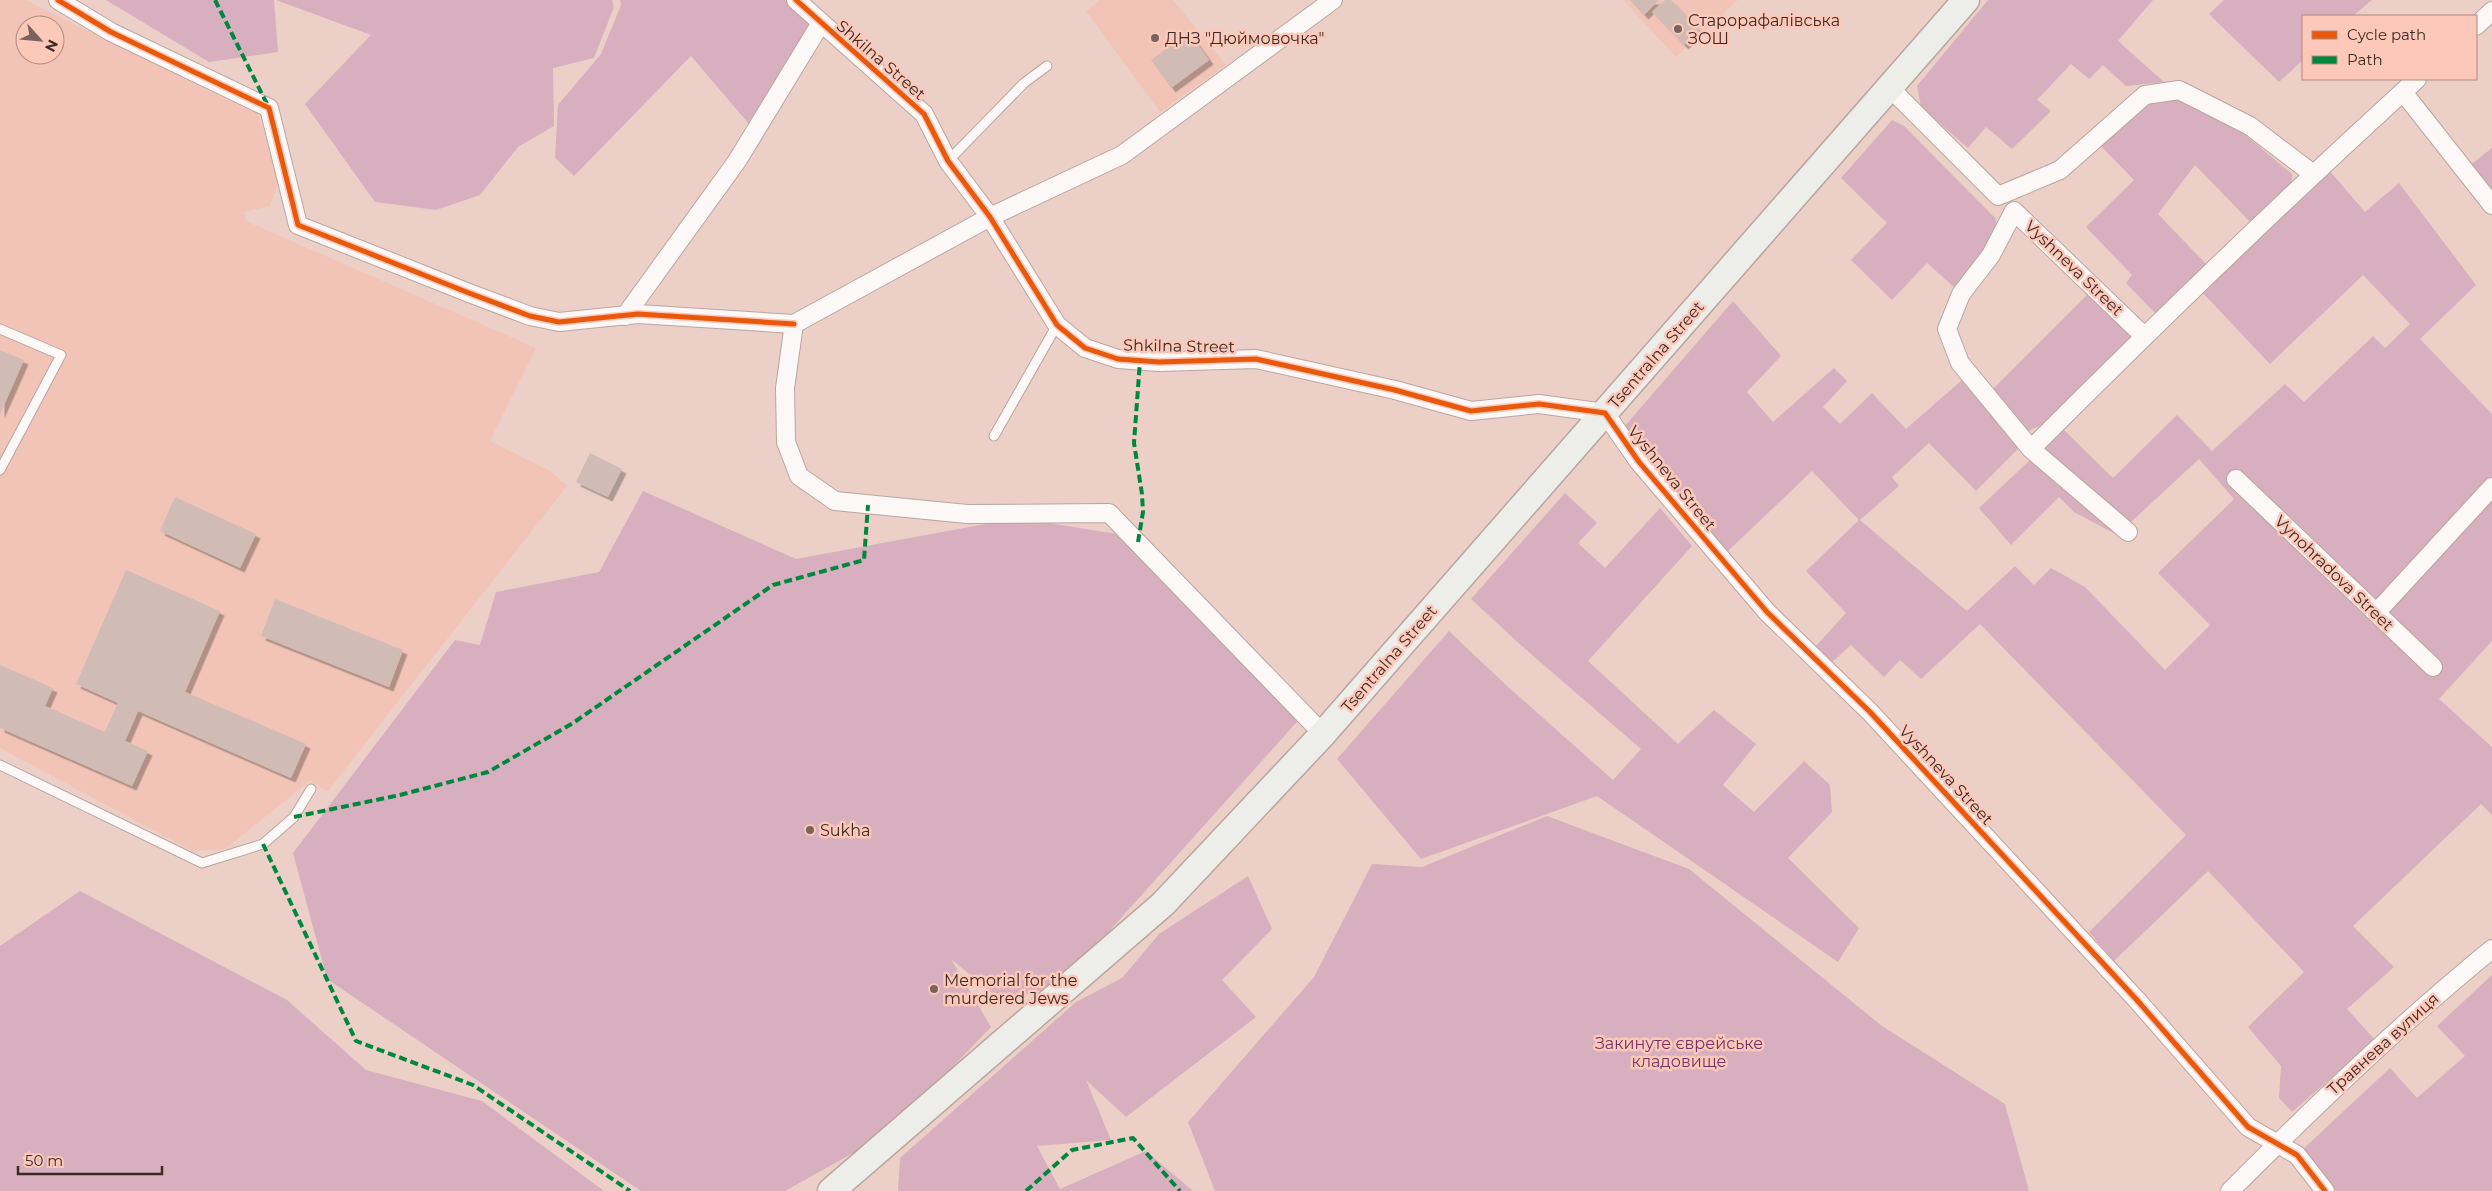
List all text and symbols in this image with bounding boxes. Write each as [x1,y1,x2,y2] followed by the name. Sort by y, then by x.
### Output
[1688,11,1840,48] place label: Старорафалівська ЗОШ
[15,15,65,65] north arrow
[2302,15,2477,80] legend
[833,16,930,104] street label: Shkilna Street
[1672,23,1684,35] marker: Старорафалівська ЗОШ
[2347,25,2426,44] text: Cycle path
[1165,29,1325,48] place label: ДНЗ "Дюймовочка"
[1149,32,1161,44] marker: ДНЗ "Дюймовочка"
[41,37,62,55] text: N
[2347,50,2383,69] text: Path
[2021,216,2127,320] street label: Vyshneva Street
[1604,297,1708,412] street label: Tsentralna Street
[1123,336,1235,356] street label: Shkilna Street
[1624,422,1720,535] street label: Vyshneva Street
[2271,511,2398,635] street label: Vynohradova Street
[1337,601,1441,716] street label: Tsentralna Street
[1895,721,1997,829] street label: Vyshneva Street
[820,821,870,840] place label: Sukha
[804,824,816,836] marker: Sukha
[944,971,1077,1008] place label: Memorial for the murdered Jews
[928,983,940,995] marker: Memorial for the murdered Jews
[2323,989,2443,1099] street label: Травнева вулиця
[1595,1034,1763,1071] park label: Закинуте єврейське кладовище
[18,1144,161,1176] scale bar
[25,1151,63,1170] text: 50 m

